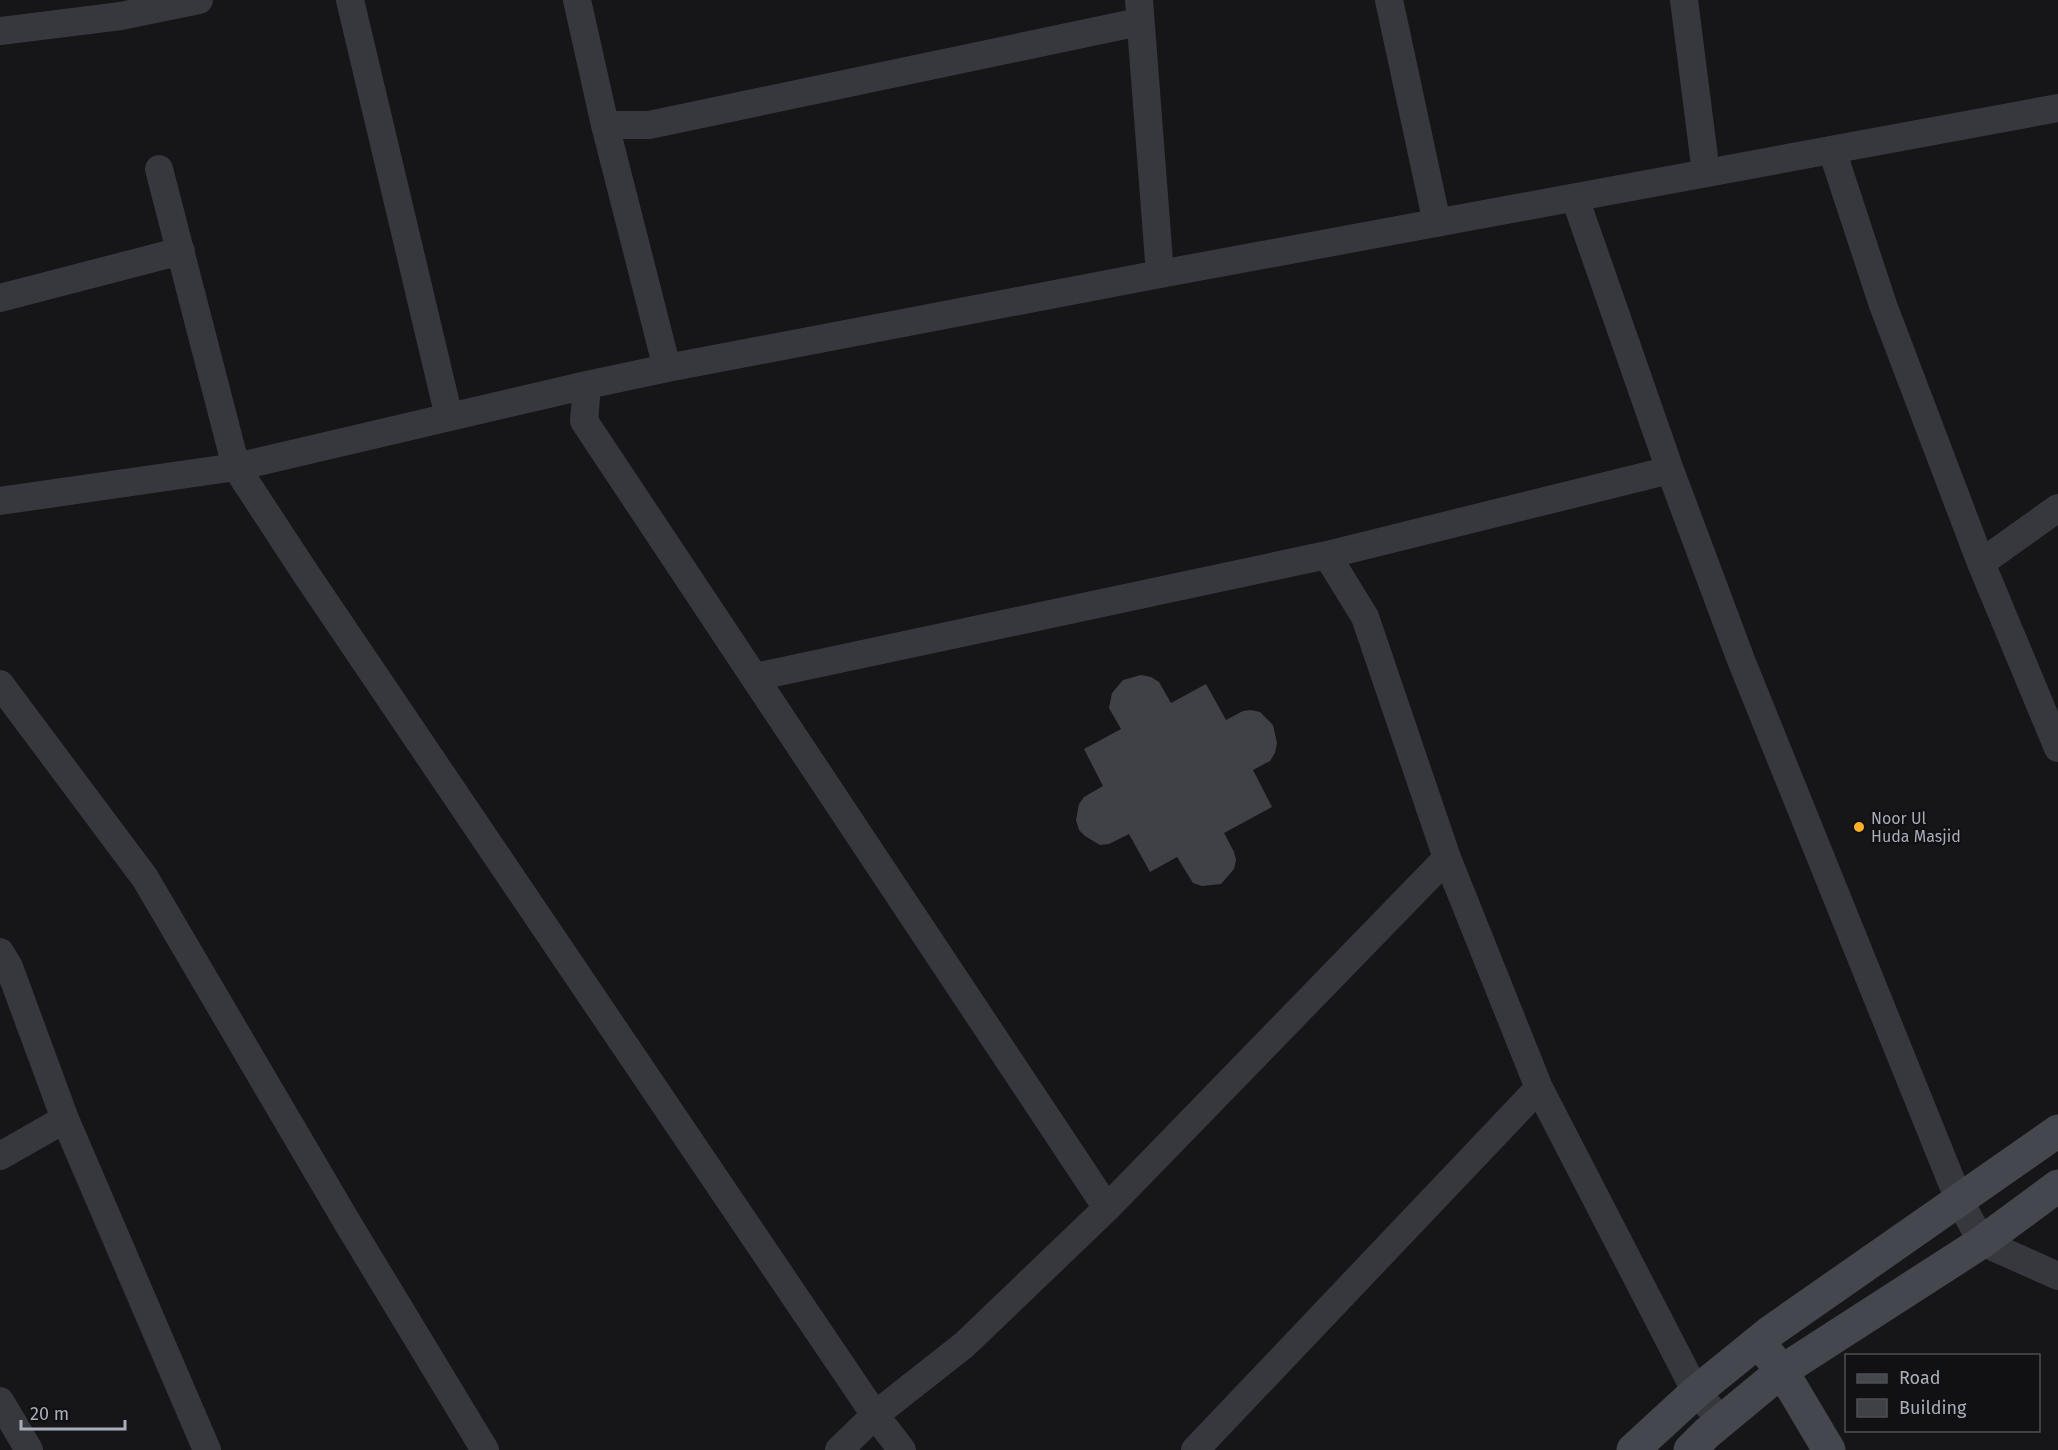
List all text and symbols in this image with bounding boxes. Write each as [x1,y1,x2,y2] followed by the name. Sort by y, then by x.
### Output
[1871,809,1961,846] place label: Noor Ul Huda Masjid
[1852,820,1866,834] marker: Noor Ul Huda Masjid
[1845,1354,2040,1432] legend
[1899,1367,1941,1389] text: Road
[21,1393,124,1431] scale bar
[1899,1397,1967,1419] text: Building
[30,1403,69,1425] text: 20 m

